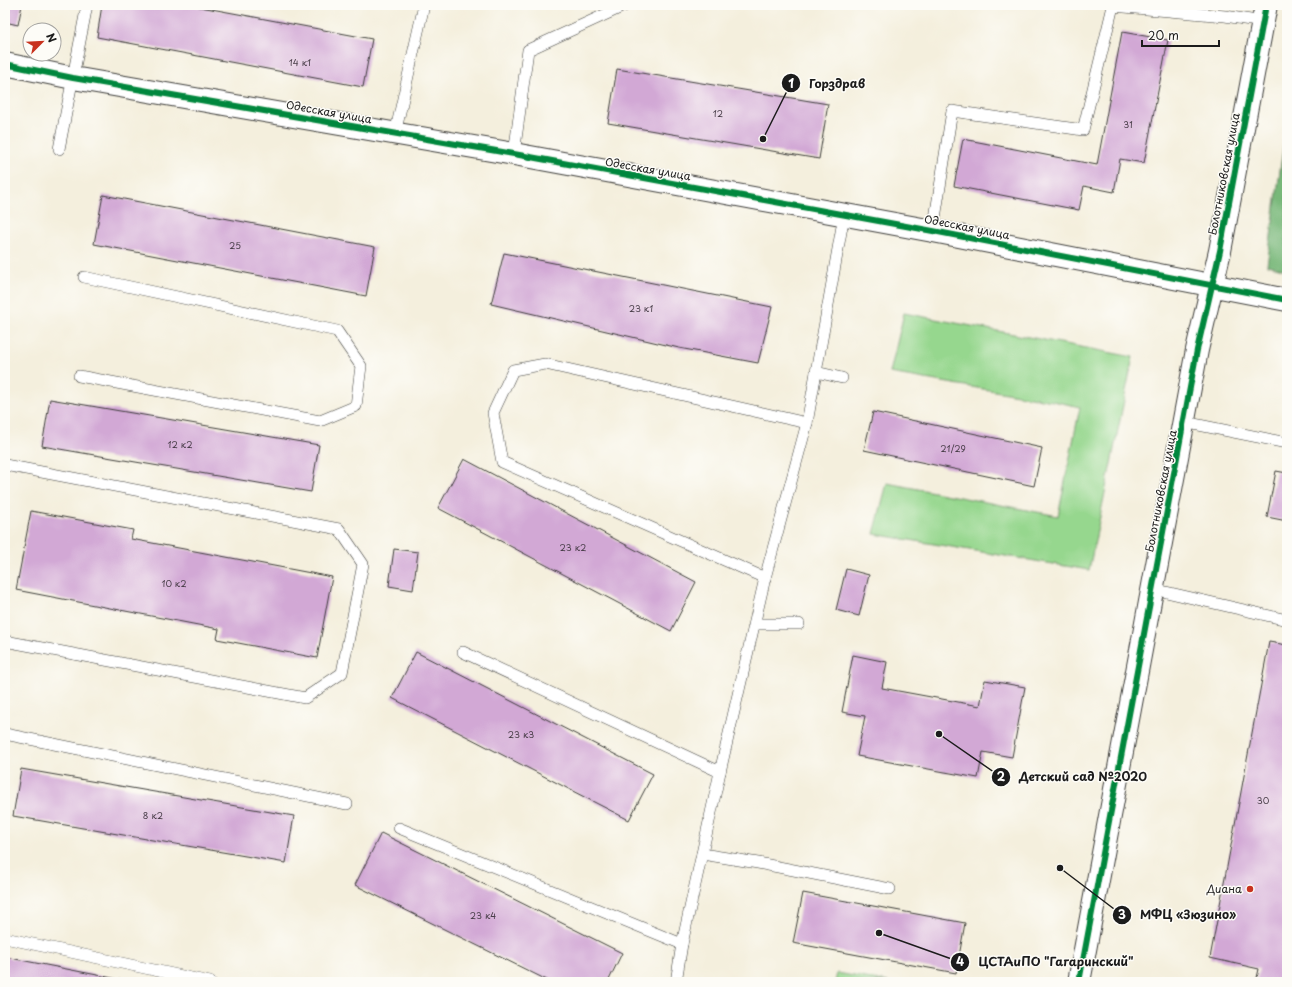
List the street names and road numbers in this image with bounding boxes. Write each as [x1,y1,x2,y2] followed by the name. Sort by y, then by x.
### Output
[285,96,373,127] street label: Одесская улица
[1203,111,1244,237] street label: Болотниковская улица
[604,153,692,184] street label: Одесская улица
[923,210,1011,243] street label: Одесская улица
[1140,428,1181,554] street label: Болотниковская улица

